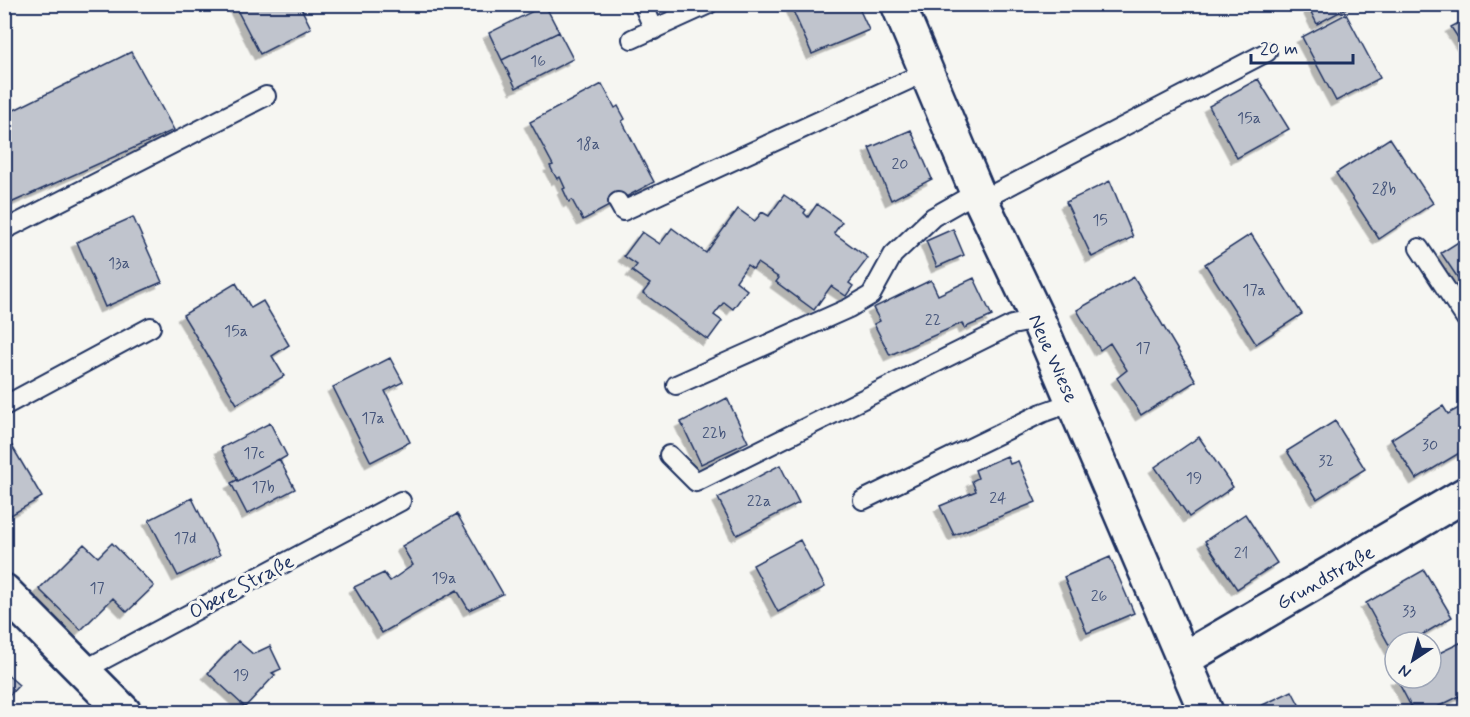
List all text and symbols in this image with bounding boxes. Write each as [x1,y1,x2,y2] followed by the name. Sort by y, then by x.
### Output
[1251,27,1353,65] scale bar
[1260,37,1298,61] text: 20 m
[530,51,546,72] house number: 16
[1237,108,1261,129] house number: 15a
[576,134,600,155] house number: 18a
[892,154,909,175] house number: 20
[1372,179,1396,200] house number: 28b
[1092,210,1108,231] house number: 15
[108,253,130,274] house number: 13a
[1242,280,1266,301] house number: 17a
[925,310,941,331] house number: 22
[1021,310,1084,407] street label: Neue Wiese
[224,321,248,342] house number: 15a
[1135,338,1151,359] house number: 17
[361,408,385,429] house number: 17a
[702,423,726,444] house number: 22b
[1422,435,1438,456] house number: 30
[243,443,265,464] house number: 17c
[1318,451,1334,472] house number: 32
[1186,468,1202,489] house number: 19
[251,477,275,498] house number: 17b
[989,488,1007,509] house number: 24
[747,491,771,512] house number: 22a
[174,528,196,549] house number: 17d
[1272,539,1380,617] street label: Grundstraße
[1234,543,1248,564] house number: 21
[185,548,299,626] street label: Obere Straße
[432,568,456,589] house number: 19a
[89,578,105,599] house number: 17
[1091,586,1107,607] house number: 26
[1402,601,1416,622] house number: 33
[1383,630,1443,690] north arrow
[1395,659,1416,683] text: N
[233,665,249,686] house number: 19

